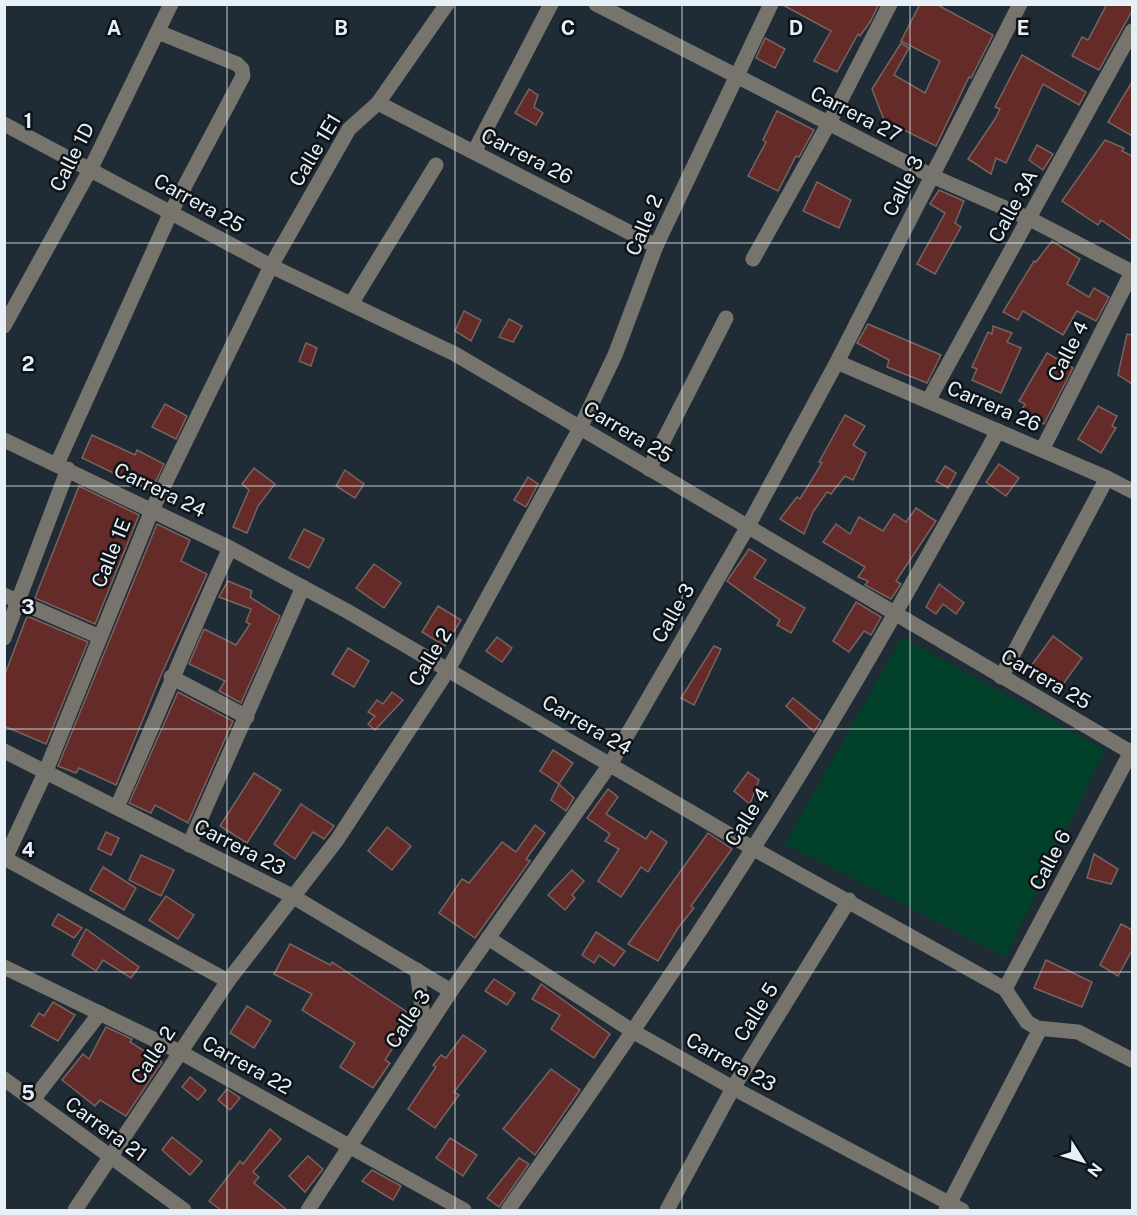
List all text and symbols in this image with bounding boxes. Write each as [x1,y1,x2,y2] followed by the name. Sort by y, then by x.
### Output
[107,16,121,40] text: A
[334,16,348,40] text: B
[561,16,575,40] text: C
[789,16,803,40] text: D
[1017,16,1029,40] text: E
[807,81,905,147] street label: Carrera 27
[24,109,32,133] text: 1
[284,109,346,191] street label: Calle 1E1
[44,119,100,195] street label: Calle 1D
[477,123,577,189] street label: Carrera 26
[878,152,928,220] street label: Calle 3
[983,166,1043,246] street label: Calle 3A
[150,168,248,238] street label: Carrera 25
[620,191,668,259] street label: Calle 2
[1043,317,1093,385] street label: Calle 4
[22,352,34,376] text: 2
[944,376,1044,436] street label: Carrera 26
[579,396,677,468] street label: Carrera 25
[110,457,210,523] street label: Carrera 24
[86,515,136,591] street label: Calle 1E
[646,579,700,647] street label: Calle 3
[21,595,35,619] text: 3
[403,623,457,691] street label: Calle 2
[997,644,1095,714] street label: Carrera 25
[538,690,636,760] street label: Carrera 24
[720,783,774,851] street label: Calle 4
[190,814,290,880] street label: Carrera 23
[1024,826,1076,894] street label: Calle 6
[21,838,35,862] text: 4
[729,978,783,1046] street label: Calle 5
[380,985,436,1053] street label: Calle 3
[126,1022,180,1088] street label: Calle 2
[682,1027,780,1097] street label: Carrera 23
[198,1031,296,1099] street label: Carrera 22
[21,1081,35,1105] text: 5
[61,1091,151,1167] street label: Carrera 21
[1053,1131,1113,1191] north arrow
[1083,1159,1106,1180] text: N

